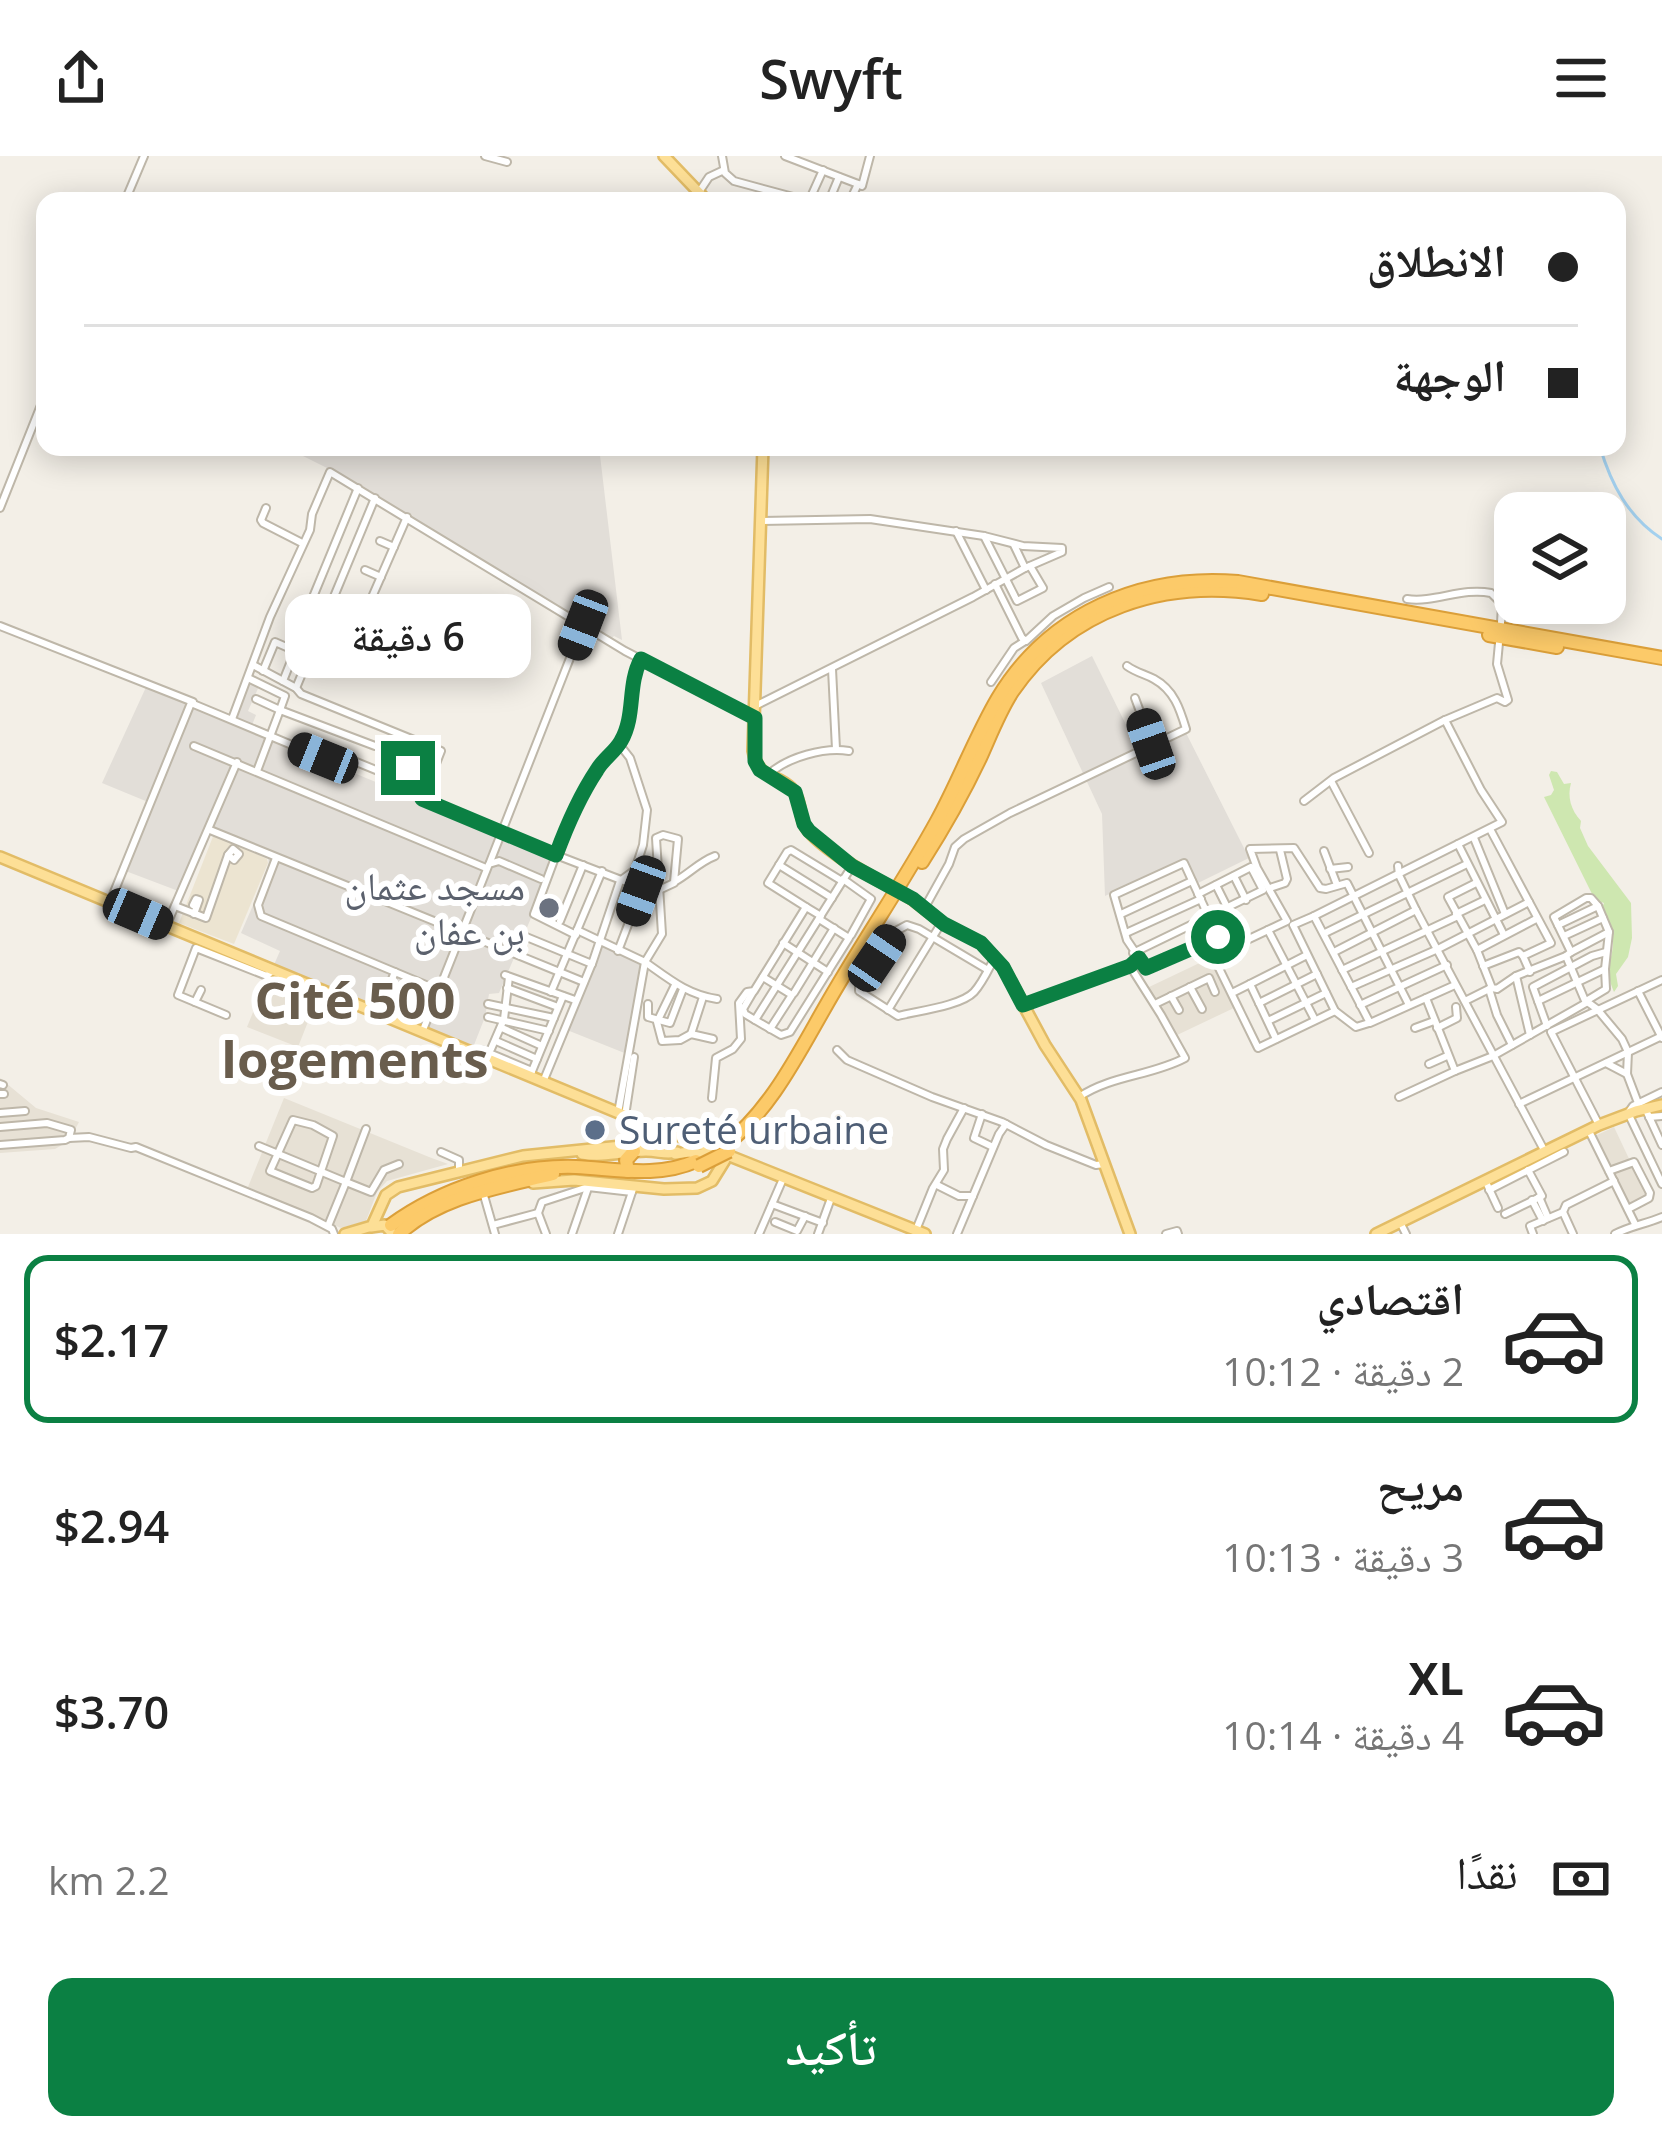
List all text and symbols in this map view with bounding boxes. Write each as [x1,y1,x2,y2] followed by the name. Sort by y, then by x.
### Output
[759,41,903,115] text: Swyft
[48,45,114,111] icon: share
[1548,45,1614,111] icon: menu
[1367,229,1506,290] text: الانطلاق
[1393,344,1506,405] text: الوجهة
[1494,492,1626,624] map controls
[1494,492,1626,624] button: layers
[553,585,613,665] car
[285,594,531,678] callout: 6 دقيقة
[351,609,465,662] text: 6 دقيقة
[1122,704,1180,784] car
[283,728,363,788] car
[381,741,435,795] route end
[612,851,670,931] car
[344,858,525,956] place label: مسجد عثمان بن عفان
[98,883,178,945] car
[536,895,562,921] marker: مسجد عثمان بن عفان
[1191,910,1245,964] route start
[842,918,912,998] car
[221,964,489,1093] district label: Cité 500 logements
[619,1102,889,1155] place label: Sureté urbaine
[582,1117,608,1143] marker: Sureté urbaine
[1317,1267,1464,1328] text: اقتصادي
[1500,1285,1608,1393] icon: car
[54,1309,169,1370] text: $2.17
[1222,1344,1464,1397] text: 2 دقيقة · 10:12
[1377,1453,1464,1514] text: مريح
[1500,1471,1608,1579] icon: car
[54,1495,169,1556] text: $2.94
[1222,1530,1464,1583] text: 3 دقيقة · 10:13
[1409,1647,1464,1708] text: XL
[1500,1657,1608,1765] icon: car
[54,1681,169,1742] text: $3.70
[1222,1708,1464,1761] text: 4 دقيقة · 10:14
[1456,1841,1518,1902] text: نقدًا
[1548,1846,1614,1912] icon: cash
[48,1853,170,1906] text: 2.2 km
[48,1978,1614,2116] button: تأكيد

